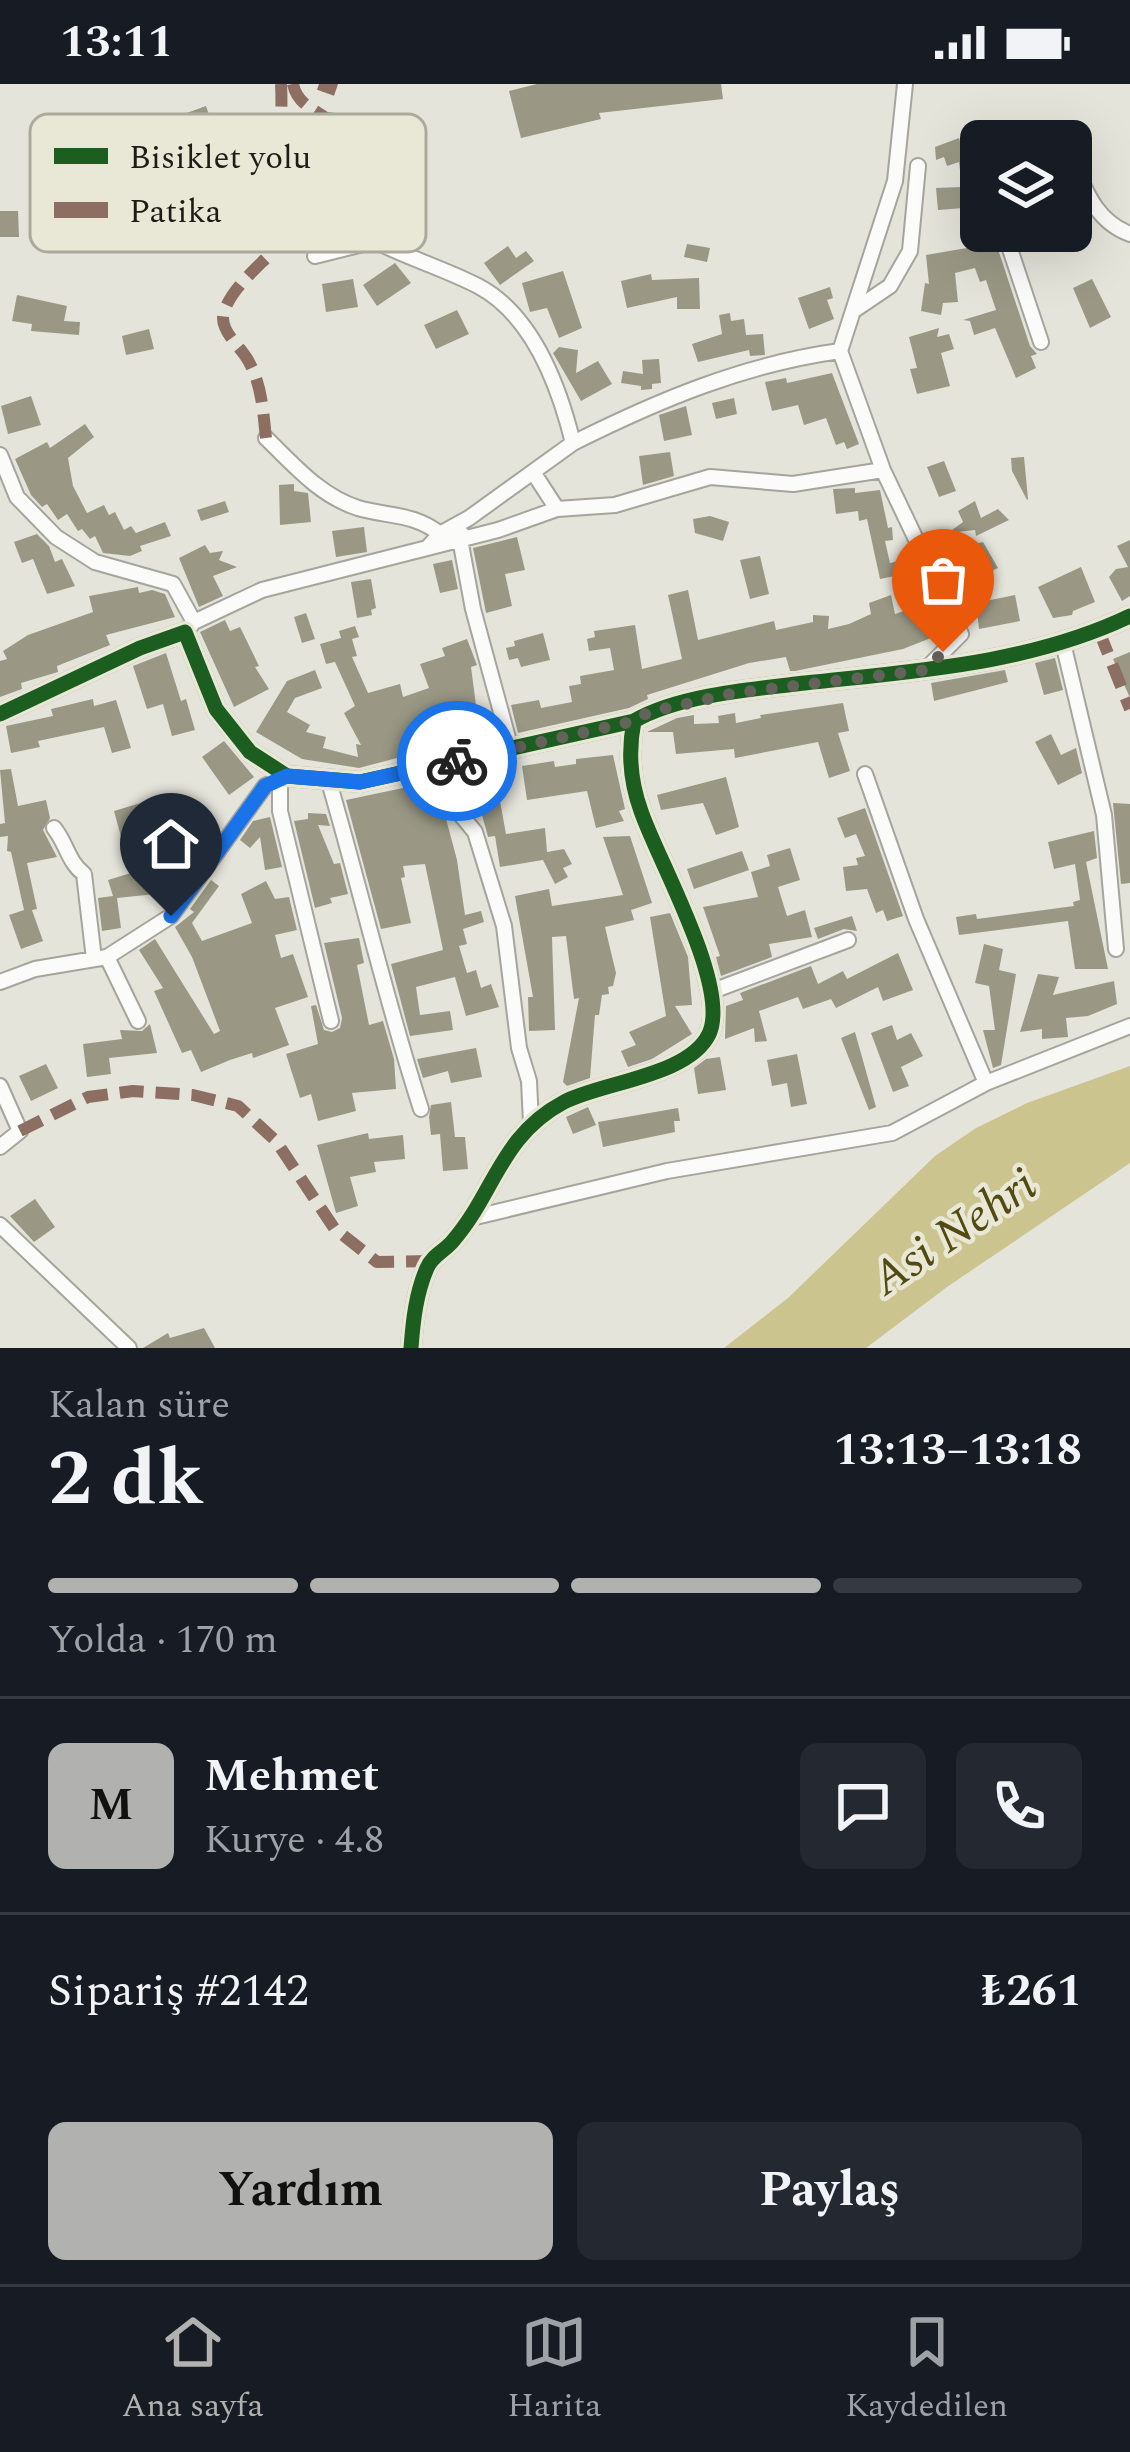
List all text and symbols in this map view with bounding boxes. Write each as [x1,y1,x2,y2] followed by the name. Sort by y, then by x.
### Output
[60,8,173,77] text: 13:11
[30,114,426,252] legend
[960,120,1092,252] map controls
[960,120,1092,252] button: layers
[129,133,311,183] text: Bisiklet yolu
[129,187,222,237] text: Patika
[892,529,994,652] pin
[910,547,976,613] icon: bag
[397,701,517,821] courier
[424,728,490,794] icon: bike
[120,793,222,916] pin
[138,811,204,877] icon: home
[856,1150,1052,1315] water label: Asi Nehri
[48,1376,230,1435] text: Kalan süre
[833,1416,1082,1485] text: 13:13–13:18
[48,1420,204,1539] text: 2 dk
[48,1611,278,1670] text: Yolda · 170 m
[204,1742,379,1811] text: Mehmet
[800,1743,926,1869] button: chat
[956,1743,1082,1869] button: phone
[89,1771,133,1840] text: M
[204,1811,384,1870] text: Kurye · 4.8
[48,1957,309,2026] text: Sipariş #2142
[981,1957,1082,2026] text: ₺261
[48,2122,553,2260] button: Yardım
[577,2122,1082,2260] button: Paylaş
[122,2309,264,2431] tab: Ana sayfa
[507,2309,601,2431] tab: Harita
[845,2309,1008,2431] tab: Kaydedilen

